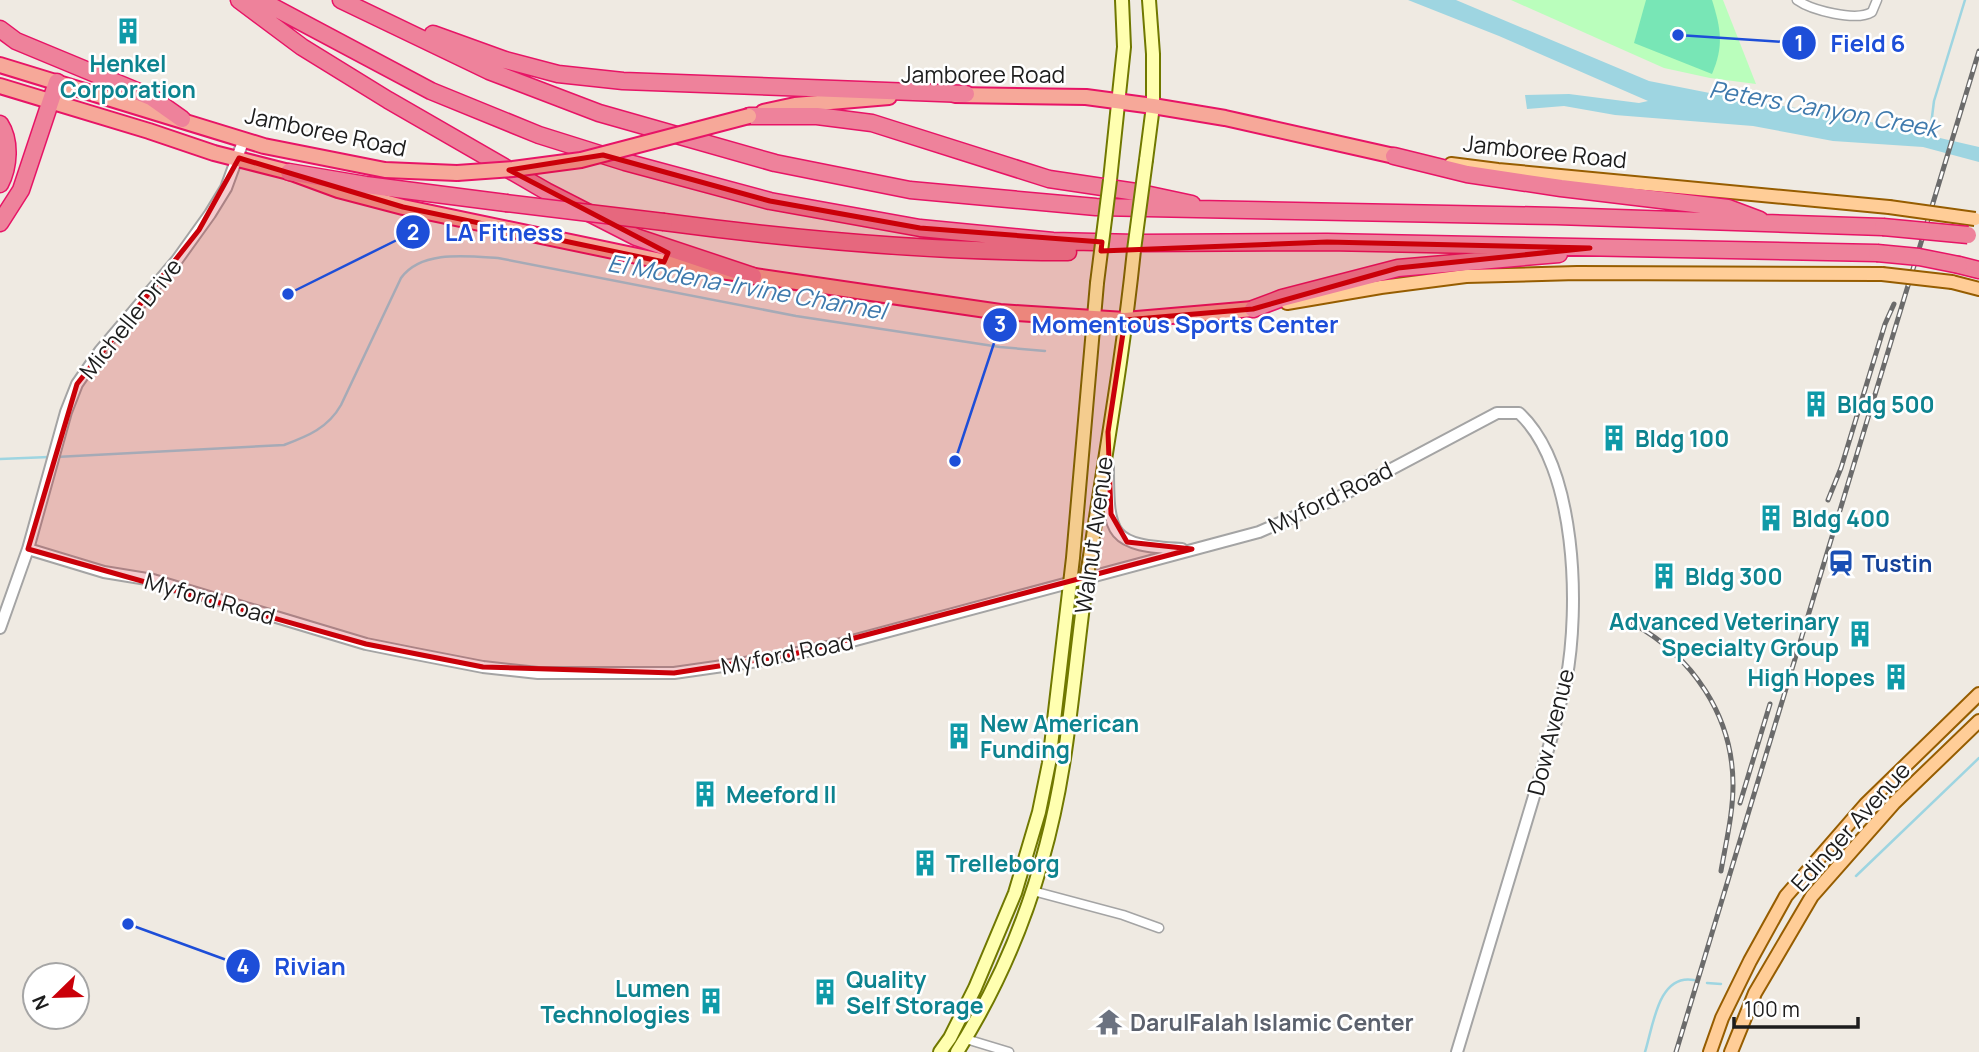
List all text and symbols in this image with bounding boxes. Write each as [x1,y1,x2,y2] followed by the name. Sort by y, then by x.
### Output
[113,16,143,46] building icon: Henkel Corporation
[1782,21,1920,66] callout: Field 6
[1830,26,1906,59] text: Field 6
[1794,29,1804,57] text: 1
[60,47,196,105] place label: Henkel Corporation
[901,58,1065,90] street label: Jamboree Road
[1707,72,1944,145] water label: Peters Canyon Creek
[242,98,410,164] street label: Jamboree Road
[1462,127,1628,175] street label: Jamboree Road
[395,210,577,255] callout: LA Fitness
[445,215,563,248] text: LA Fitness
[407,218,419,246] text: 2
[605,245,892,327] water label: El Modena-Irvine Channel
[71,251,189,385] street label: Michelle Drive
[983,302,1353,347] callout: Momentous Sports Center
[1032,307,1338,340] text: Momentous Sports Center
[994,310,1006,338] text: 3
[1837,388,1935,420] place label: Bldg 500
[1801,389,1831,419] building icon: Bldg 500
[1635,422,1729,454] place label: Bldg 100
[1599,423,1629,453] building icon: Bldg 100
[1263,453,1397,541] street label: Myford Road
[1066,454,1120,616] street label: Walnut Avenue
[1792,502,1890,534] place label: Bldg 400
[1756,503,1786,533] building icon: Bldg 400
[1862,547,1932,579] place label: Tustin
[1826,548,1856,578] station icon: Tustin
[1685,560,1783,592] place label: Bldg 300
[1649,561,1679,591] building icon: Bldg 300
[141,564,279,632] street label: Myford Road
[1609,605,1839,663] place label: Advanced Veterinary Specialty Group
[1845,619,1875,649] building icon: Advanced Veterinary Specialty Group
[718,624,856,682] street label: Myford Road
[1748,661,1875,693] place label: High Hopes
[1881,662,1911,692] building icon: High Hopes
[1519,665,1581,799] street label: Dow Avenue
[980,707,1139,765] place label: New American Funding
[944,721,974,751] building icon: New American Funding
[1783,754,1917,898] street label: Edinger Avenue
[726,778,836,810] place label: Meeford II
[690,779,720,809] building icon: Meeford II
[946,847,1060,879] place label: Trelleborg
[910,848,940,878] building icon: Trelleborg
[225,944,360,989] callout: Rivian
[274,949,346,982] text: Rivian
[237,952,249,980] text: 4
[21,961,91,1031] north arrow
[846,963,984,1021] place label: Quality Self Storage
[540,972,690,1030] place label: Lumen Technologies
[810,977,840,1007] building icon: Quality Self Storage
[696,986,726,1016] building icon: Lumen Technologies
[1734,986,1858,1030] scale bar
[26,991,55,1014] text: N
[1744,995,1800,1023] text: 100 m
[1130,1006,1414,1038] place label: DarulFalah Islamic Center
[1094,1007,1124,1037] temple icon: DarulFalah Islamic Center

